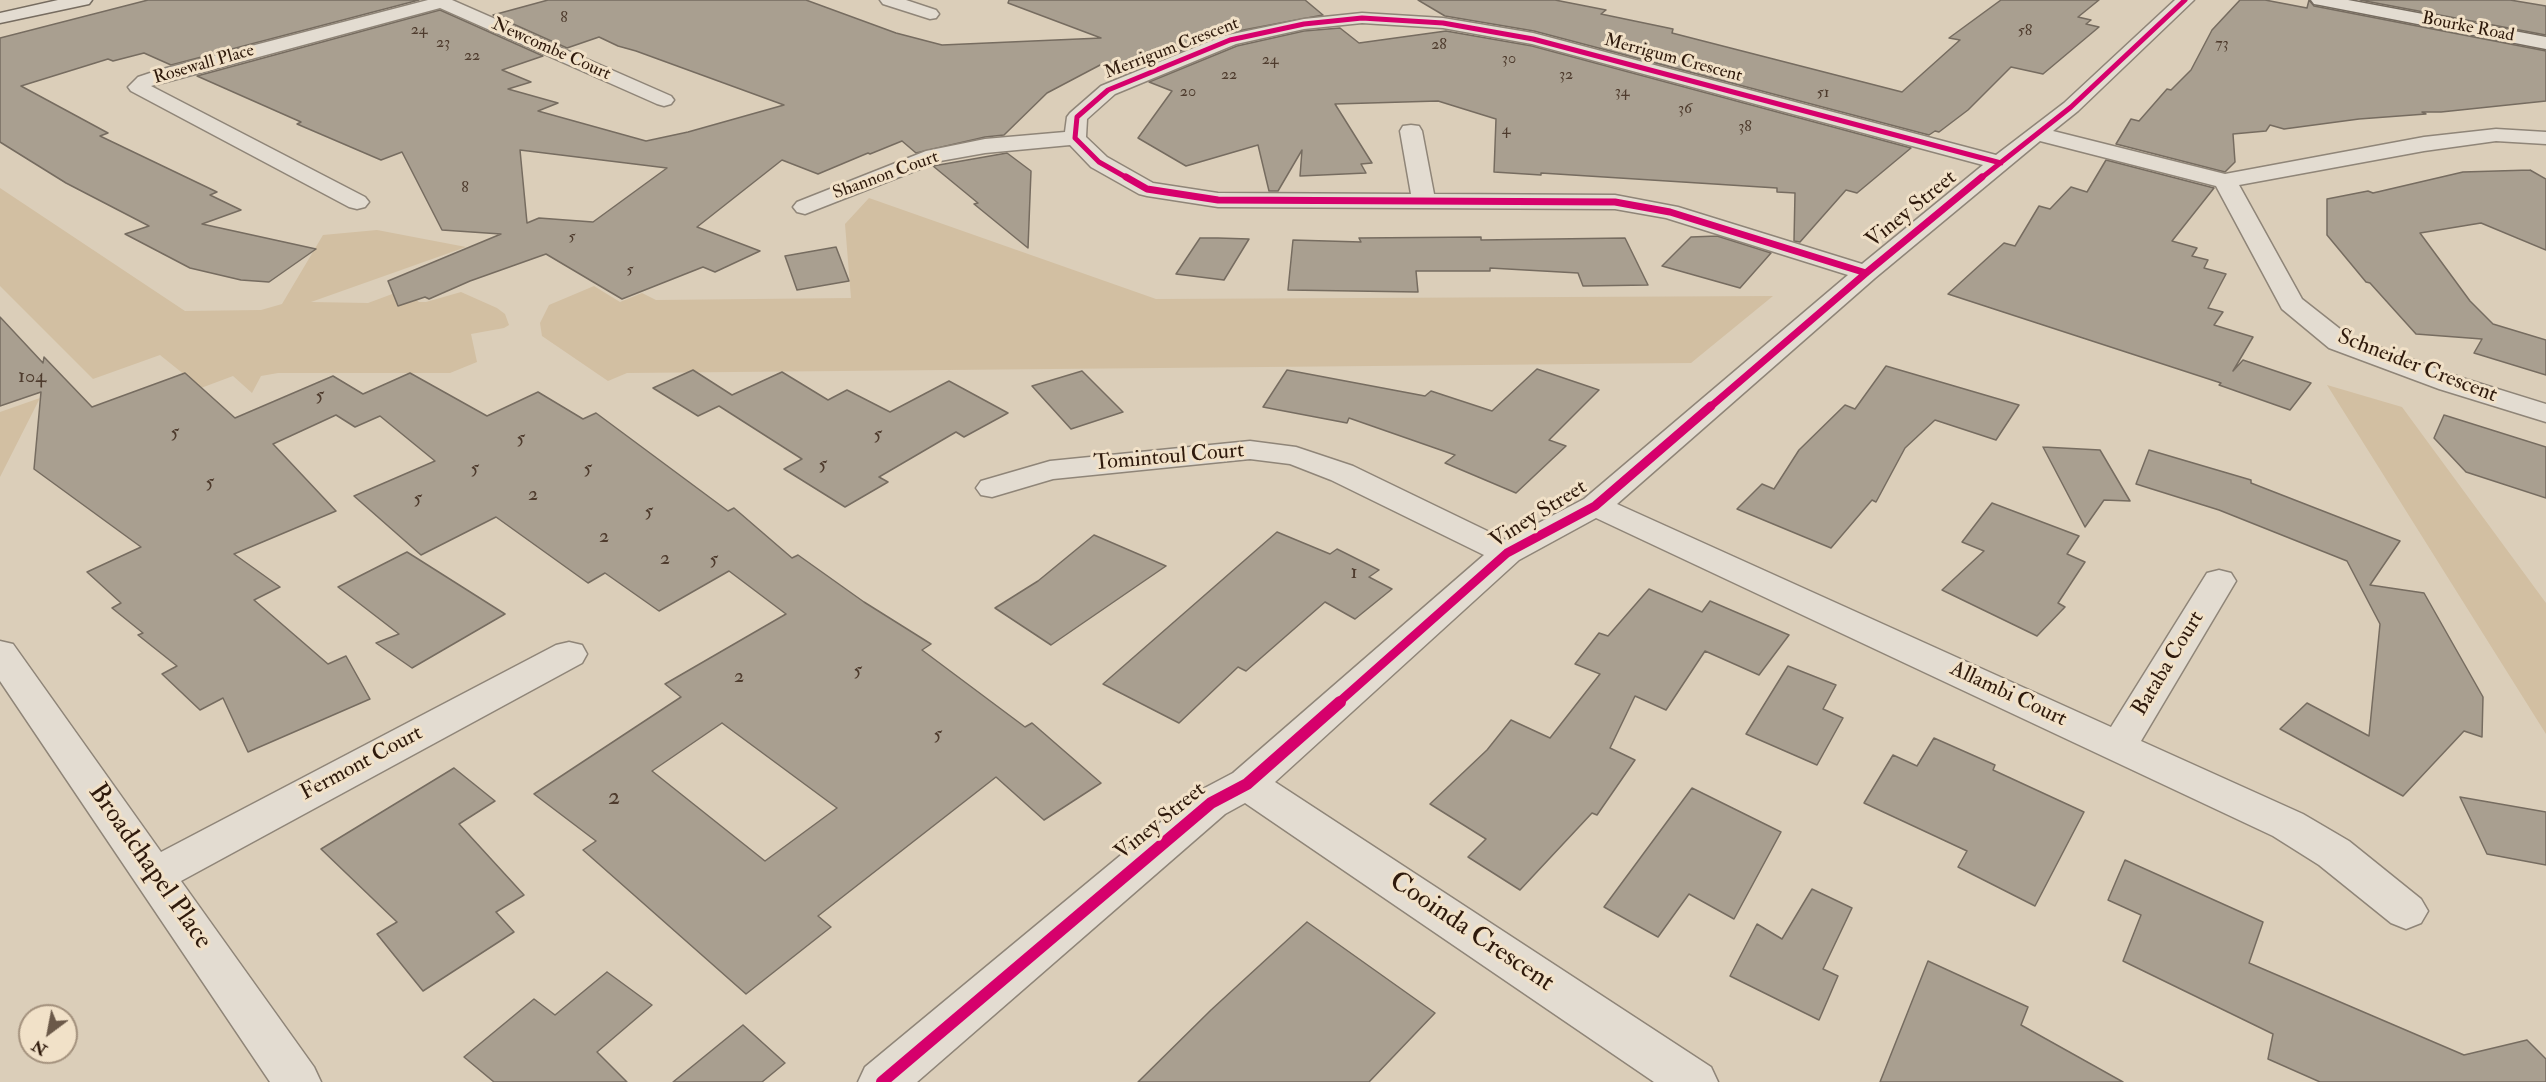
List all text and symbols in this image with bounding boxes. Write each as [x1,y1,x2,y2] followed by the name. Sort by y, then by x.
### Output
[2420,8,2516,48] street label: Bourke Road
[560,9,568,29] house number: 8
[1102,13,1242,85] street label: Merrigum Crescent
[488,14,614,86] street label: Newcombe Court
[411,21,427,41] house number: 24
[2018,22,2032,42] house number: 58
[1602,30,1744,88] street label: Merrigum Crescent
[436,34,450,54] house number: 23
[2215,35,2229,55] house number: 73
[1431,36,1447,56] house number: 28
[151,40,257,90] street label: Rosewall Place
[464,47,480,67] house number: 22
[1502,50,1516,70] house number: 30
[1262,51,1278,71] house number: 24
[1221,66,1237,86] house number: 22
[1559,66,1573,86] house number: 32
[1180,83,1196,103] house number: 20
[1615,83,1629,103] house number: 34
[1817,84,1829,104] house number: 51
[1678,100,1692,120] house number: 36
[1738,118,1752,138] house number: 38
[1502,121,1510,141] house number: 4
[830,147,942,205] street label: Shannon Court
[1861,165,1963,255] street label: Viney Street
[461,179,469,199] house number: 8
[568,228,576,248] house number: 5
[626,261,634,281] house number: 5
[2333,324,2501,410] street label: Schneider Crescent
[18,366,46,390] house number: 104
[316,385,324,409] house number: 5
[171,422,179,446] house number: 5
[874,424,882,448] house number: 5
[517,428,525,452] house number: 5
[1093,438,1245,478] street label: Tomintoul Court
[819,454,827,478] house number: 5
[471,458,479,482] house number: 5
[584,458,592,482] house number: 5
[206,472,214,496] house number: 5
[1486,475,1592,555] street label: Viney Street
[528,484,538,508] house number: 2
[414,488,422,512] house number: 5
[645,501,653,525] house number: 5
[599,526,609,550] house number: 2
[660,548,670,572] house number: 2
[710,549,718,573] house number: 5
[1350,562,1358,586] house number: 1
[2127,607,2211,721] street label: Bataba Court
[1945,656,2071,734] street label: Allambi Court
[854,660,862,684] house number: 5
[734,666,744,690] house number: 2
[296,721,428,807] street label: Fermont Court
[934,724,942,748] house number: 5
[1110,777,1212,867] street label: Viney Street
[80,778,218,956] street label: Broadchapel Place
[608,785,620,813] house number: 2
[1383,866,1559,1000] street label: Cooinda Crescent
[18,1004,78,1064] north arrow
[28,1035,51,1060] text: N

